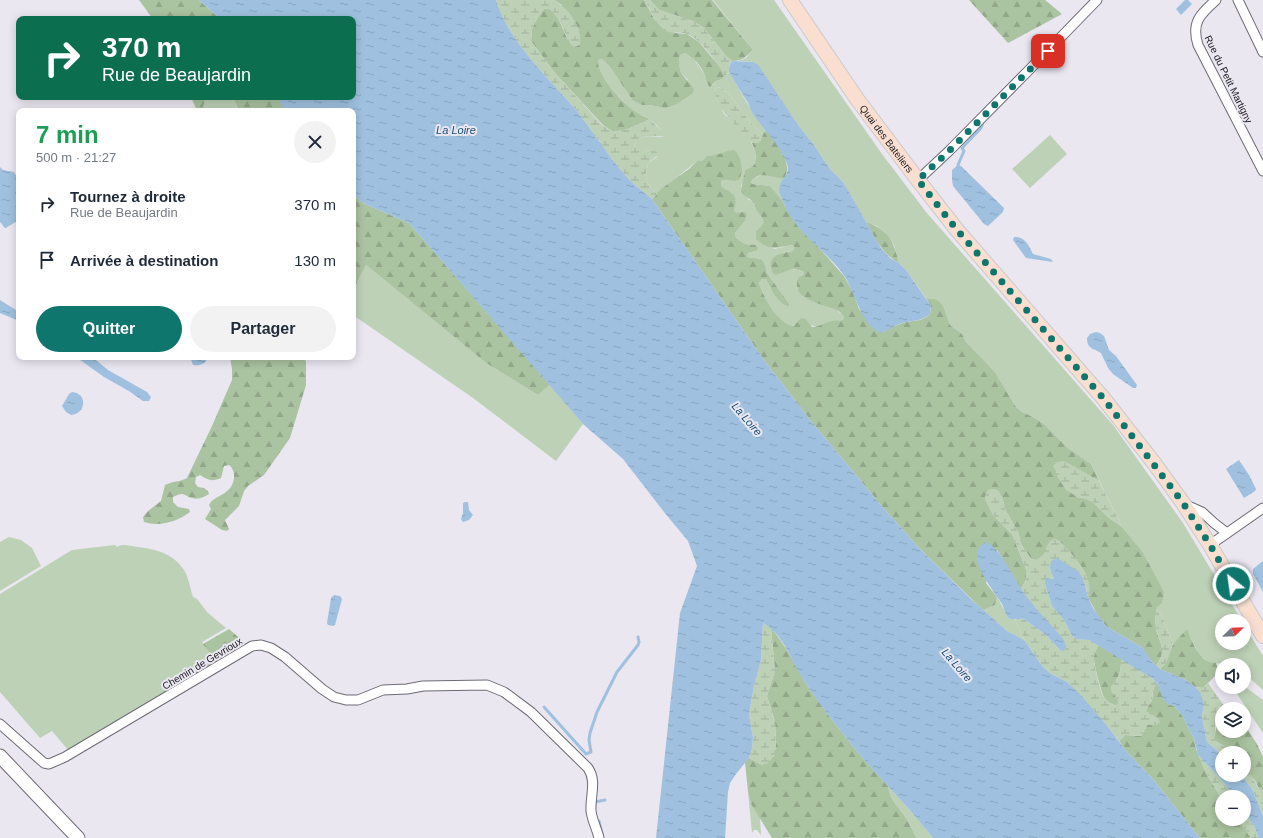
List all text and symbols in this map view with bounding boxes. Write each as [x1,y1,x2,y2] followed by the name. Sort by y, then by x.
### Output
[36,32,88,84] icon: right
[102,32,181,63] text: 370 m
[1031,34,1065,68] pin
[1203,34,1255,125] street label: Rue du Petit Martigny
[1037,40,1059,62] icon: arrive
[102,65,251,85] text: Rue de Beaujardin
[857,103,915,175] street label: Quai des Bateliers
[36,121,99,148] text: 7 min
[294,121,336,163] button: close
[436,124,476,136] water label: La Loire
[36,150,116,165] text: 500 m · 21:27
[70,188,186,205] text: Tournez à droite
[36,193,58,215] icon: right
[294,196,336,213] text: 370 m
[70,205,178,220] text: Rue de Beaujardin
[36,249,58,271] icon: arrive
[70,252,218,269] text: Arrivée à destination
[294,252,336,269] text: 130 m
[36,306,182,352] button: Quitter
[190,306,336,352] button: Partager
[729,400,765,438] water label: La Loire
[1212,563,1254,605] position arrow
[1215,614,1251,650] north arrow
[1215,614,1251,826] map controls
[160,635,244,692] street label: Chemin de Gevrioux
[939,646,975,684] water label: La Loire
[1215,658,1251,694] button: sound
[1215,702,1251,738] button: layers
[1215,746,1251,782] button: +
[1215,790,1251,826] button: −

